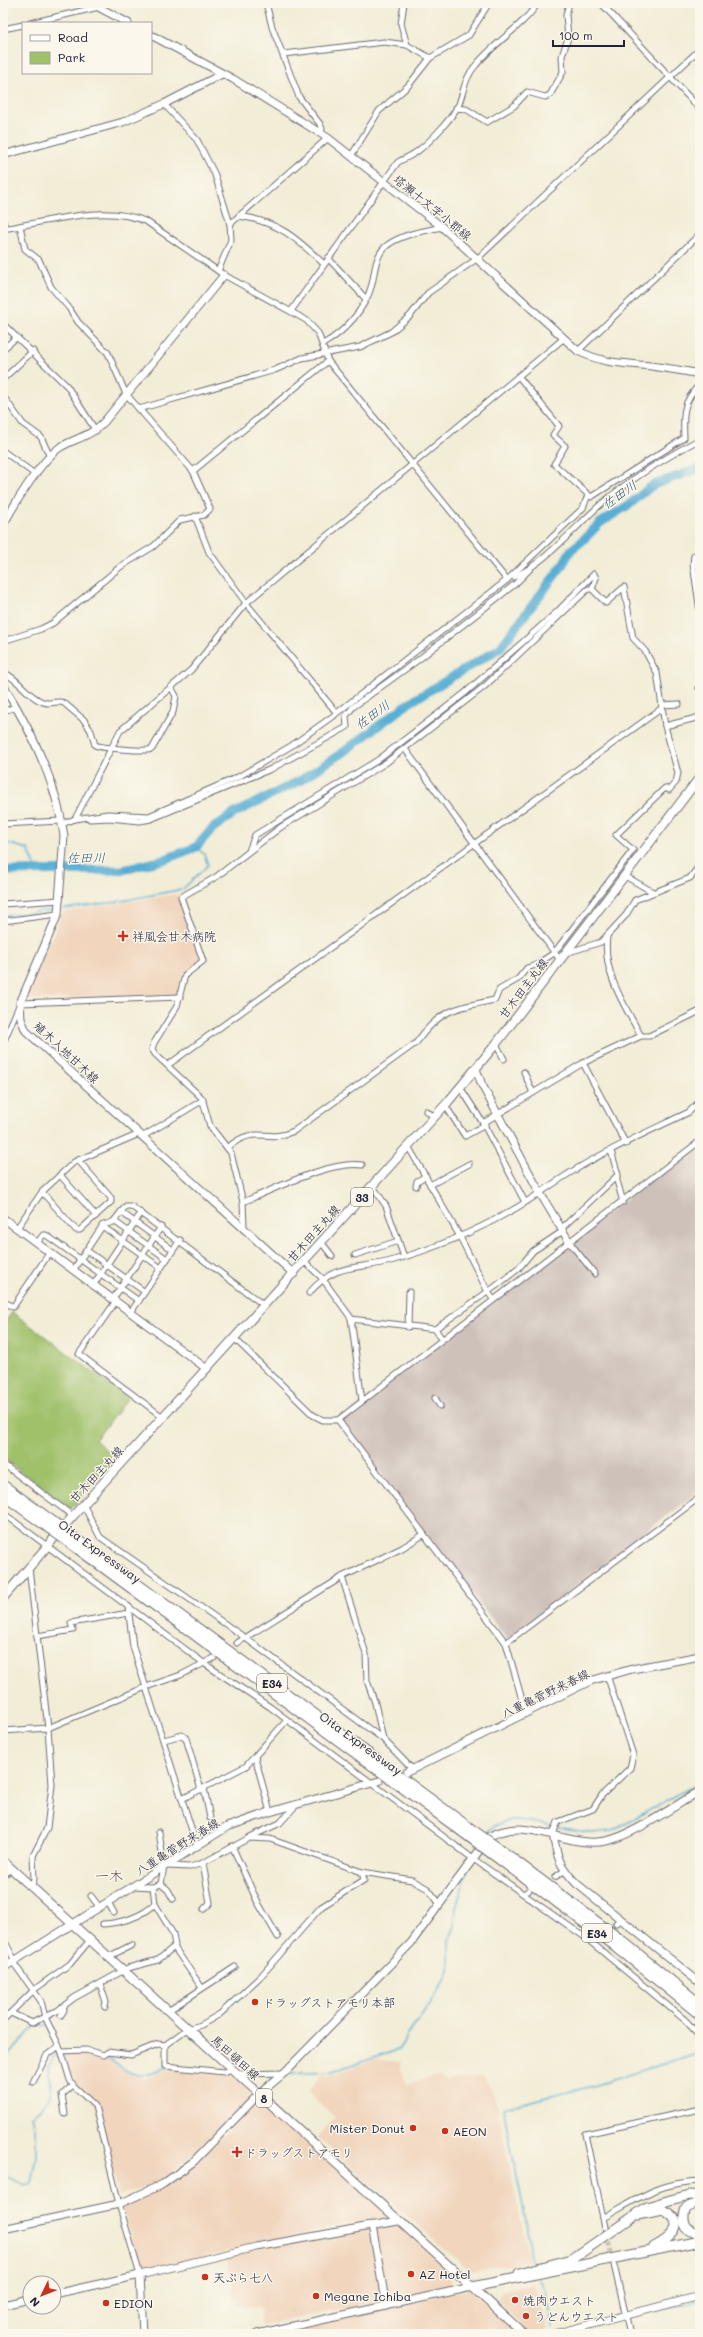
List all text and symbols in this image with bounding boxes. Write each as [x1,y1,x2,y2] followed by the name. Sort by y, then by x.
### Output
[22,22,152,74] legend
[553,22,624,48] scale bar
[559,27,593,43] text: 100 m
[58,29,88,45] text: Road
[58,49,85,65] text: Park
[391,171,475,243] street label: 塔瀬十文字小郡線
[598,476,640,512] water label: 佐田川
[351,696,393,732] water label: 佐田川
[66,848,106,866] water label: 佐田川
[132,928,216,944] place label: 祥風会甘木病院
[117,930,129,942] marker: 祥風会甘木病院
[495,954,551,1022] street label: 甘木田主丸線
[31,1017,103,1087] street label: 殖木入地甘木線
[351,1188,373,1206] road number: 33
[283,1201,343,1265] street label: 甘木田主丸線
[66,1442,126,1506] street label: 甘木田主丸線
[56,1516,144,1586] street label: Oita Expressway
[498,1665,592,1721] street label: 八重亀菅野来春線
[257,1674,287,1692] road number: E34
[317,1708,405,1778] street label: Oita Expressway
[132,1814,222,1878] street label: 八重亀菅野来春線
[95,1866,123,1885] district label: 一木
[582,1924,612,1942] road number: E34
[263,1994,395,2010] place label: ドラッグストアモリ本部
[250,1997,260,2007] marker: ドラッグストアモリ本部
[208,2031,264,2083] street label: 馬田頓田線
[256,2089,272,2107] road number: 8
[330,2120,405,2136] place label: Mister Donut
[408,2123,418,2133] marker: Mister Donut
[453,2123,487,2139] place label: AEON
[440,2126,450,2136] marker: AEON
[245,2144,353,2160] place label: ドラッグストアモリ
[232,2147,242,2157] marker: ドラッグストアモリ
[419,2266,471,2282] place label: AZ Hotel
[213,2269,273,2285] place label: 天ぷら七八
[406,2269,416,2279] marker: AZ Hotel
[200,2272,210,2282] marker: 天ぷら七八
[22,2275,62,2315] north arrow
[324,2288,411,2304] place label: Megane Ichiba
[311,2291,321,2301] marker: Megane Ichiba
[523,2292,596,2308] place label: 焼肉ウエスト
[26,2294,43,2310] text: N
[114,2295,153,2311] place label: EDION
[510,2295,520,2305] marker: 焼肉ウエスト
[101,2298,111,2308] marker: EDION
[534,2308,619,2324] place label: うどんウエスト
[521,2311,531,2321] marker: うどんウエスト

